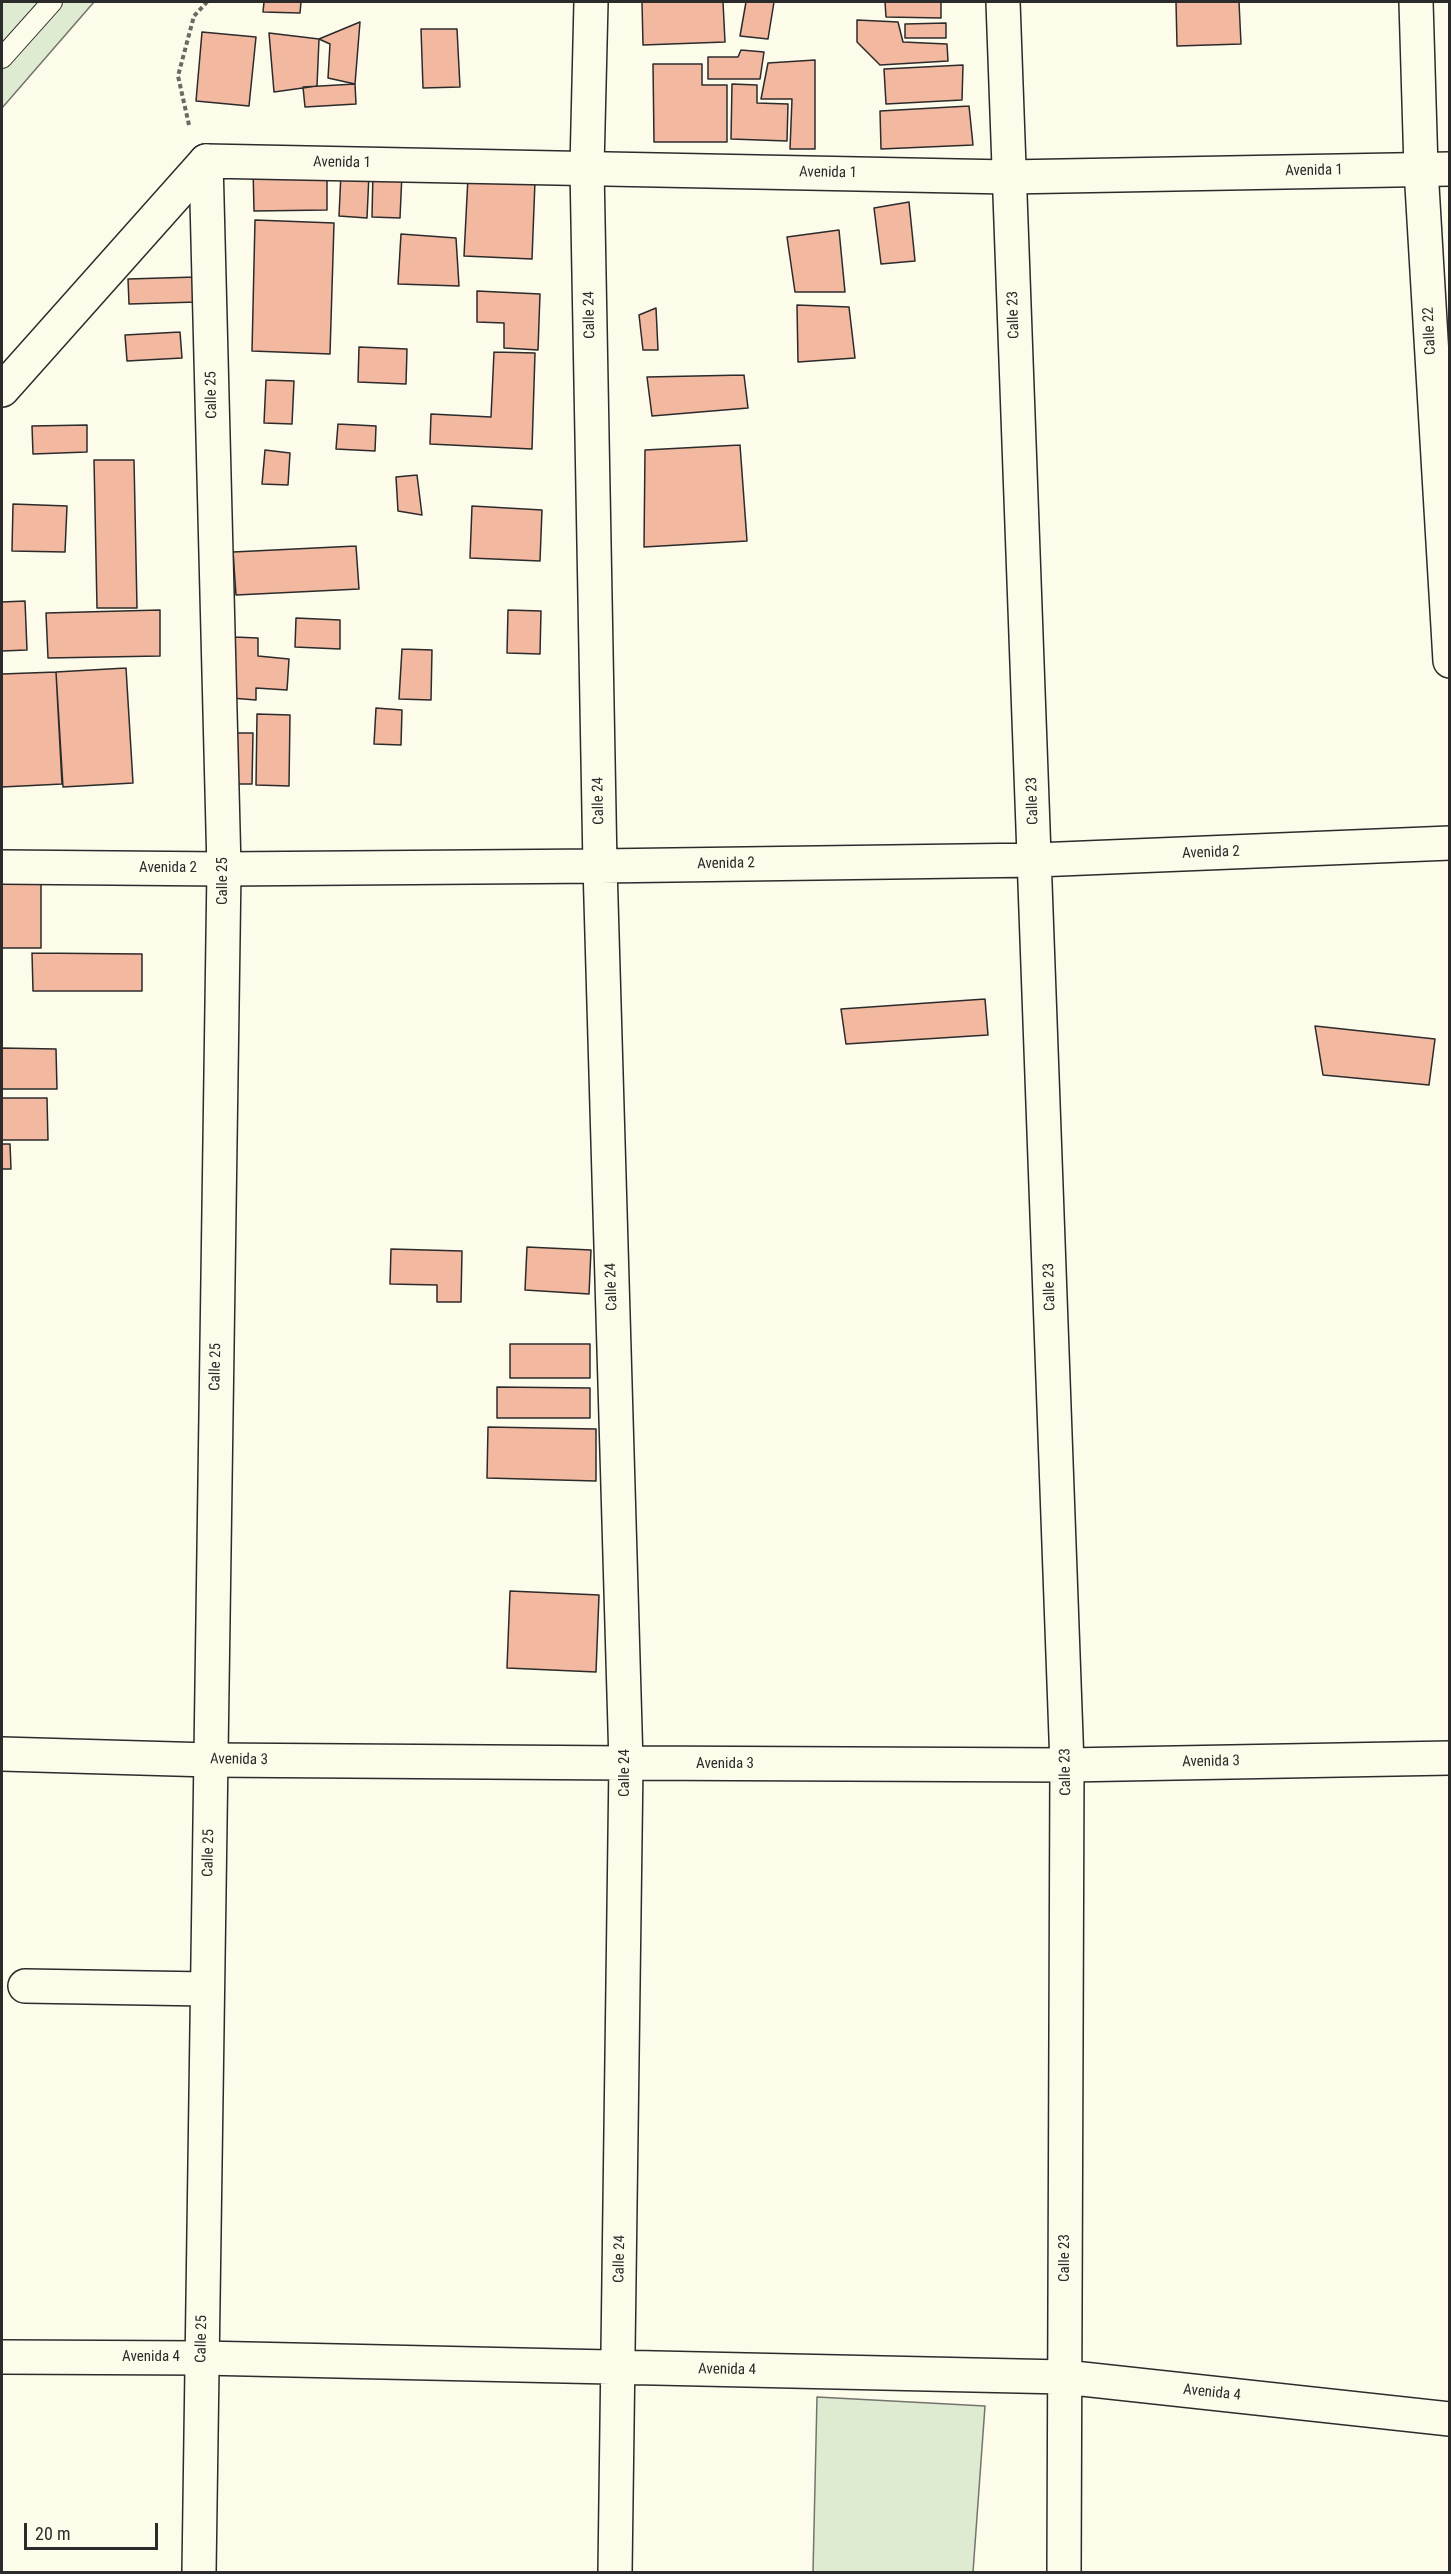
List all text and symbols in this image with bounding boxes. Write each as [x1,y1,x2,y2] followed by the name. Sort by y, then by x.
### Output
[313,153,371,173] street label: Avenida 1
[1285,161,1343,181] street label: Avenida 1
[799,163,857,183] street label: Avenida 1
[581,291,599,339] street label: Calle 24
[1004,291,1024,339] street label: Calle 23
[1420,307,1440,355] street label: Calle 22
[203,371,221,419] street label: Calle 25
[590,777,608,825] street label: Calle 24
[1023,777,1043,825] street label: Calle 23
[1182,843,1240,863] street label: Avenida 2
[697,854,755,874] street label: Avenida 2
[214,857,232,905] street label: Calle 25
[139,859,197,877] street label: Avenida 2
[602,1263,622,1311] street label: Calle 24
[1040,1263,1060,1311] street label: Calle 23
[207,1343,225,1391] street label: Calle 25
[1057,1748,1075,1796] street label: Calle 23
[616,1749,634,1797] street label: Calle 24
[210,1750,268,1770] street label: Avenida 3
[1182,1752,1240,1772] street label: Avenida 3
[696,1755,754,1773] street label: Avenida 3
[200,1829,218,1877] street label: Calle 25
[1056,2234,1074,2282] street label: Calle 23
[611,2235,629,2283] street label: Calle 24
[193,2315,211,2363] street label: Calle 25
[122,2348,180,2366] street label: Avenida 4
[698,2360,756,2380] street label: Avenida 4
[1182,2381,1242,2405] street label: Avenida 4
[27,2511,160,2549] scale bar
[35,2523,70,2544] text: 20 m

